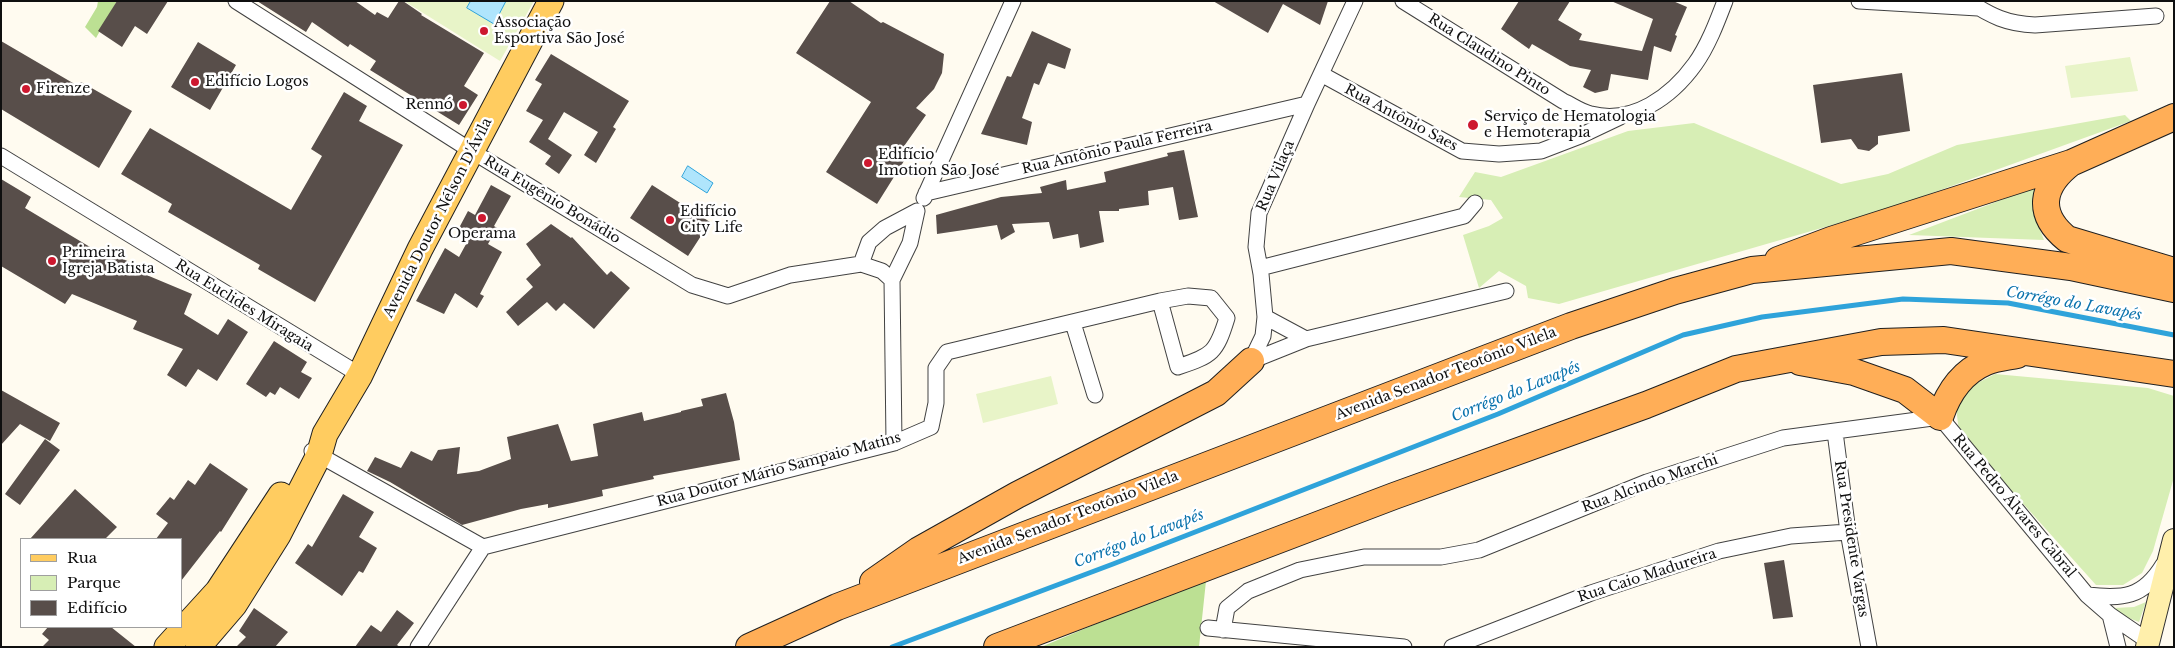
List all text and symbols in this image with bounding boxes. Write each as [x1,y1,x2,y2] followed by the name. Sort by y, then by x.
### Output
[1425,11,1553,99] street label: Rua Claudino Pinto
[494,15,625,48] place label: Associação Esportiva São José
[478,25,490,37] marker: Associação Esportiva São José
[205,74,309,90] place label: Edifício Logos
[189,76,201,88] marker: Edifício Logos
[36,81,90,97] place label: Firenze
[1341,81,1461,155] street label: Rua Antônio Saes
[20,83,32,95] marker: Firenze
[406,97,453,113] place label: Rennó
[457,99,469,111] marker: Rennó
[1484,109,1656,142] place label: Serviço de Hematologia e Hemoterapia
[380,115,496,321] street label: Avenida Doutor Nélson D'Ávila
[1020,118,1214,178] street label: Rua Antônio Paula Ferreira
[1466,118,1480,132] marker: Serviço de Hematologia e Hemoterapia
[1254,138,1298,214] street label: Rua Vilaça
[878,147,1000,180] place label: Edifício Imotion São José
[481,153,623,247] street label: Rua Eugênio Bonádio
[862,157,874,169] marker: Edifício Imotion São José
[680,204,743,236] place label: Edifício City Life
[476,212,488,224] marker: Operama
[664,214,676,226] marker: Edifício City Life
[448,226,516,242] place label: Operama
[62,245,154,278] place label: Primeira Igreja Batista
[46,255,58,267] marker: Primeira Igreja Batista
[172,257,316,355] street label: Rua Euclides Miragaia
[2005,283,2143,325] water label: Corrégo do Lavapés
[1333,324,1559,424] street label: Avenida Senador Teotônio Vilela
[1449,358,1583,426] water label: Corrégo do Lavapés
[655,429,903,511] street label: Rua Doutor Mário Sampaio Matins
[1949,431,2079,581] street label: Rua Pedro Álvares Cabral
[1580,452,1720,516] street label: Rua Alcindo Marchi
[1830,459,1872,619] street label: Rua Presidente Vargas
[955,468,1181,568] street label: Avenida Senador Teotônio Vilela
[1072,506,1206,572] water label: Corrégo do Lavapés
[20,538,182,628] legend
[1576,546,1718,606] street label: Rua Caio Madureira
[67,548,97,567] text: Rua
[67,573,121,592] text: Parque
[67,598,127,617] text: Edifício

